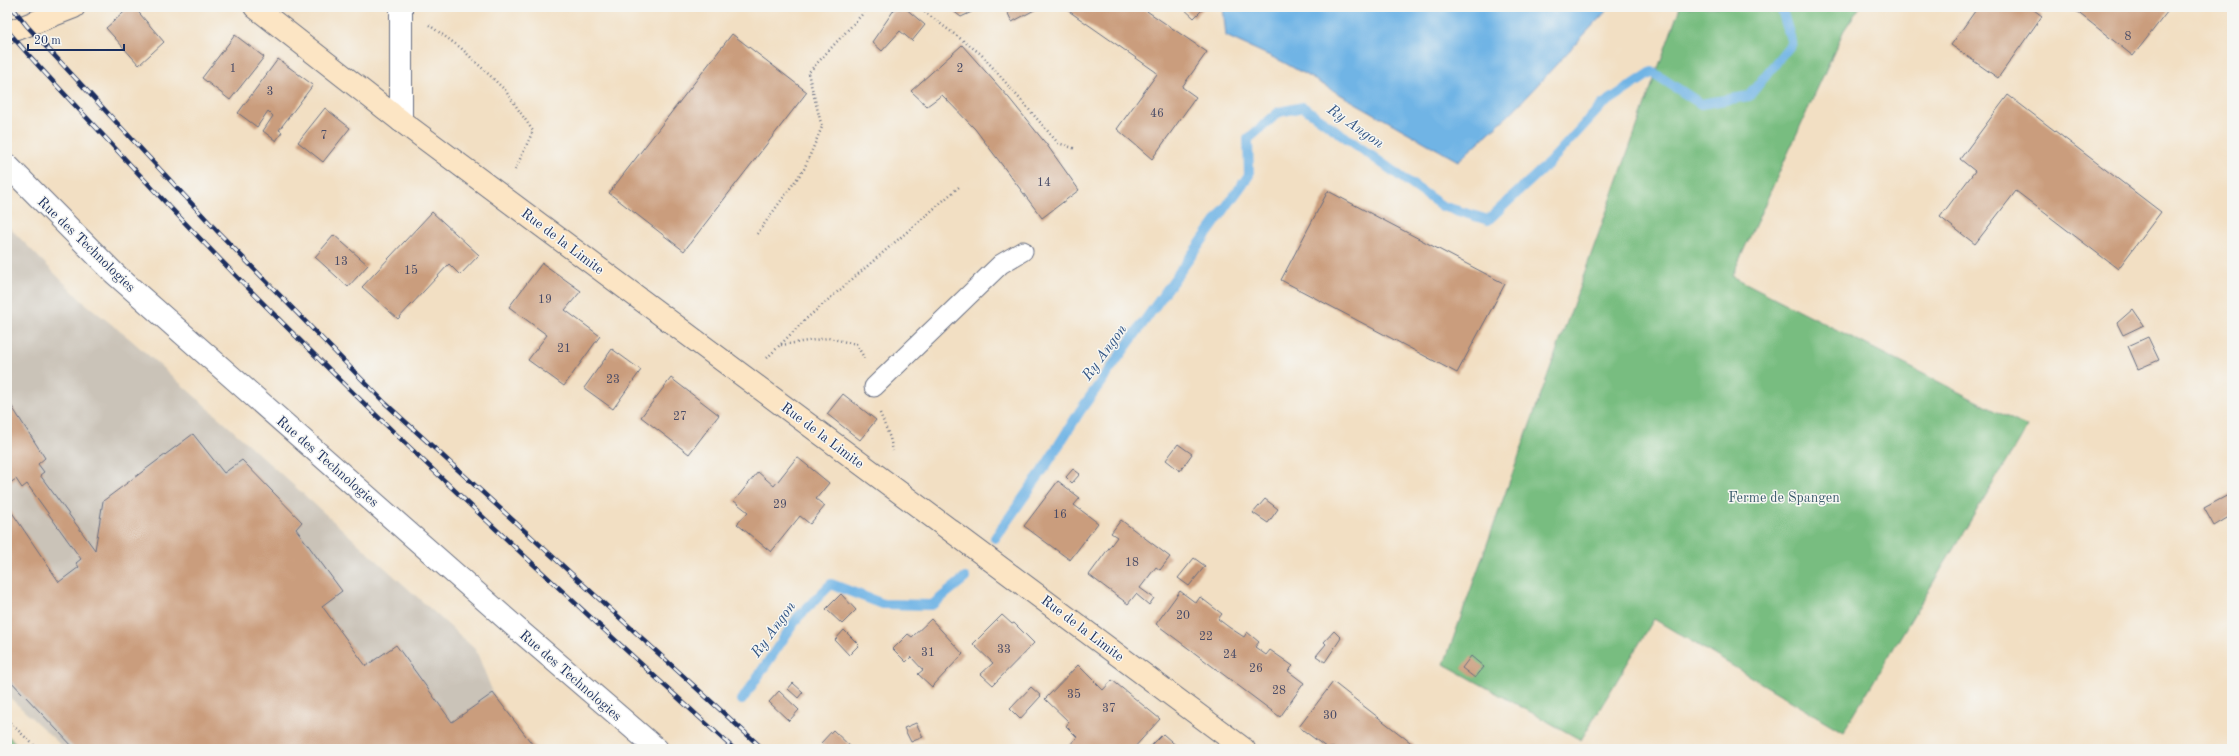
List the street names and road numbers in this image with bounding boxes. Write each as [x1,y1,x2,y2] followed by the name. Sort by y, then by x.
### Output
[35,195,138,295] street label: Rue des Technologies
[518,206,606,277] street label: Rue de la Limite
[778,400,866,471] street label: Rue de la Limite
[274,414,381,510] street label: Rue des Technologies
[1038,593,1126,664] street label: Rue de la Limite
[517,628,624,724] street label: Rue des Technologies

